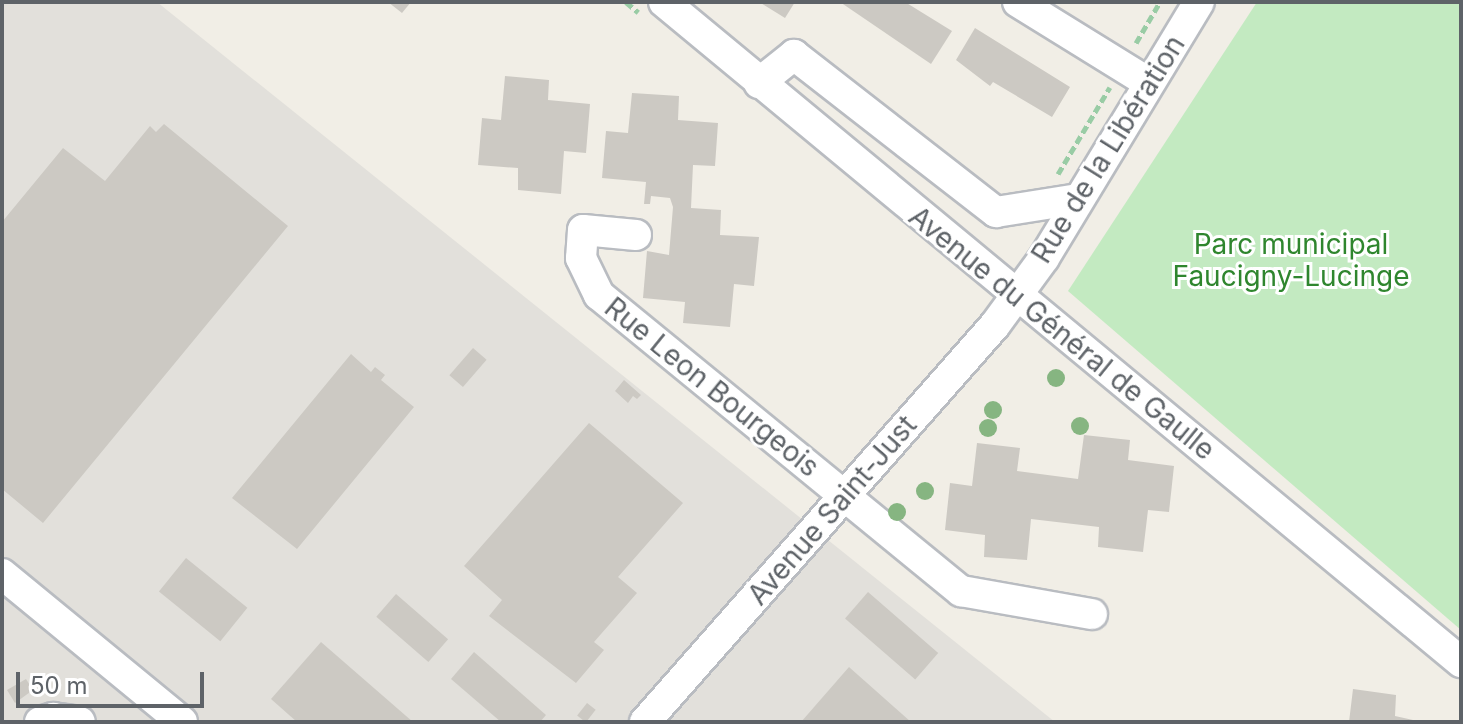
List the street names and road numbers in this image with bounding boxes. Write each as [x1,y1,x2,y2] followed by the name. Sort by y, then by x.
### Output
[1024,29,1192,269] street label: Rue de la Libération
[903,199,1221,467] street label: Avenue du Général de Gaulle
[598,290,826,484] street label: Rue Leon Bourgeois
[741,408,923,612] street label: Avenue Saint-Just

